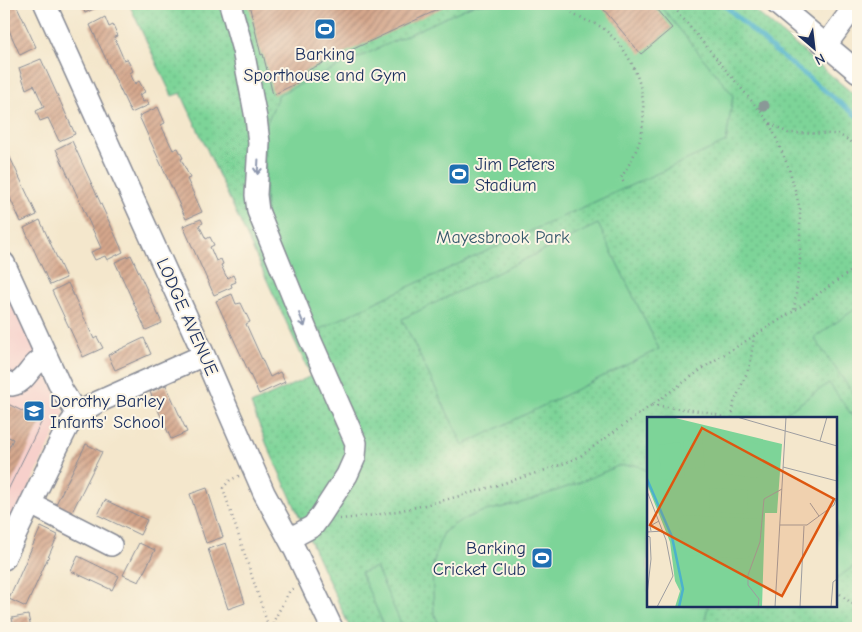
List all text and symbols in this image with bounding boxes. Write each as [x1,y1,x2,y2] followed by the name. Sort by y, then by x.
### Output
[313,17,337,41] sports icon: Barking Sporthouse and Gym
[790,22,840,72] north arrow
[244,44,406,86] place label: Barking Sporthouse and Gym
[812,49,828,69] text: N
[475,154,555,196] place label: Jim Peters Stadium
[253,158,262,174] one-way arrow
[447,162,471,186] sports icon: Jim Peters Stadium
[436,227,570,248] park label: Mayesbrook Park
[152,255,222,379] street label: LODGE AVENUE
[298,312,307,328] one-way arrow
[50,391,165,433] place label: Dorothy Barley Infants' School
[22,399,46,423] school or university icon: Dorothy Barley Infants' School
[647,417,837,607] inset map
[433,538,526,580] place label: Barking Cricket Club
[530,546,554,570] sports icon: Barking Cricket Club

